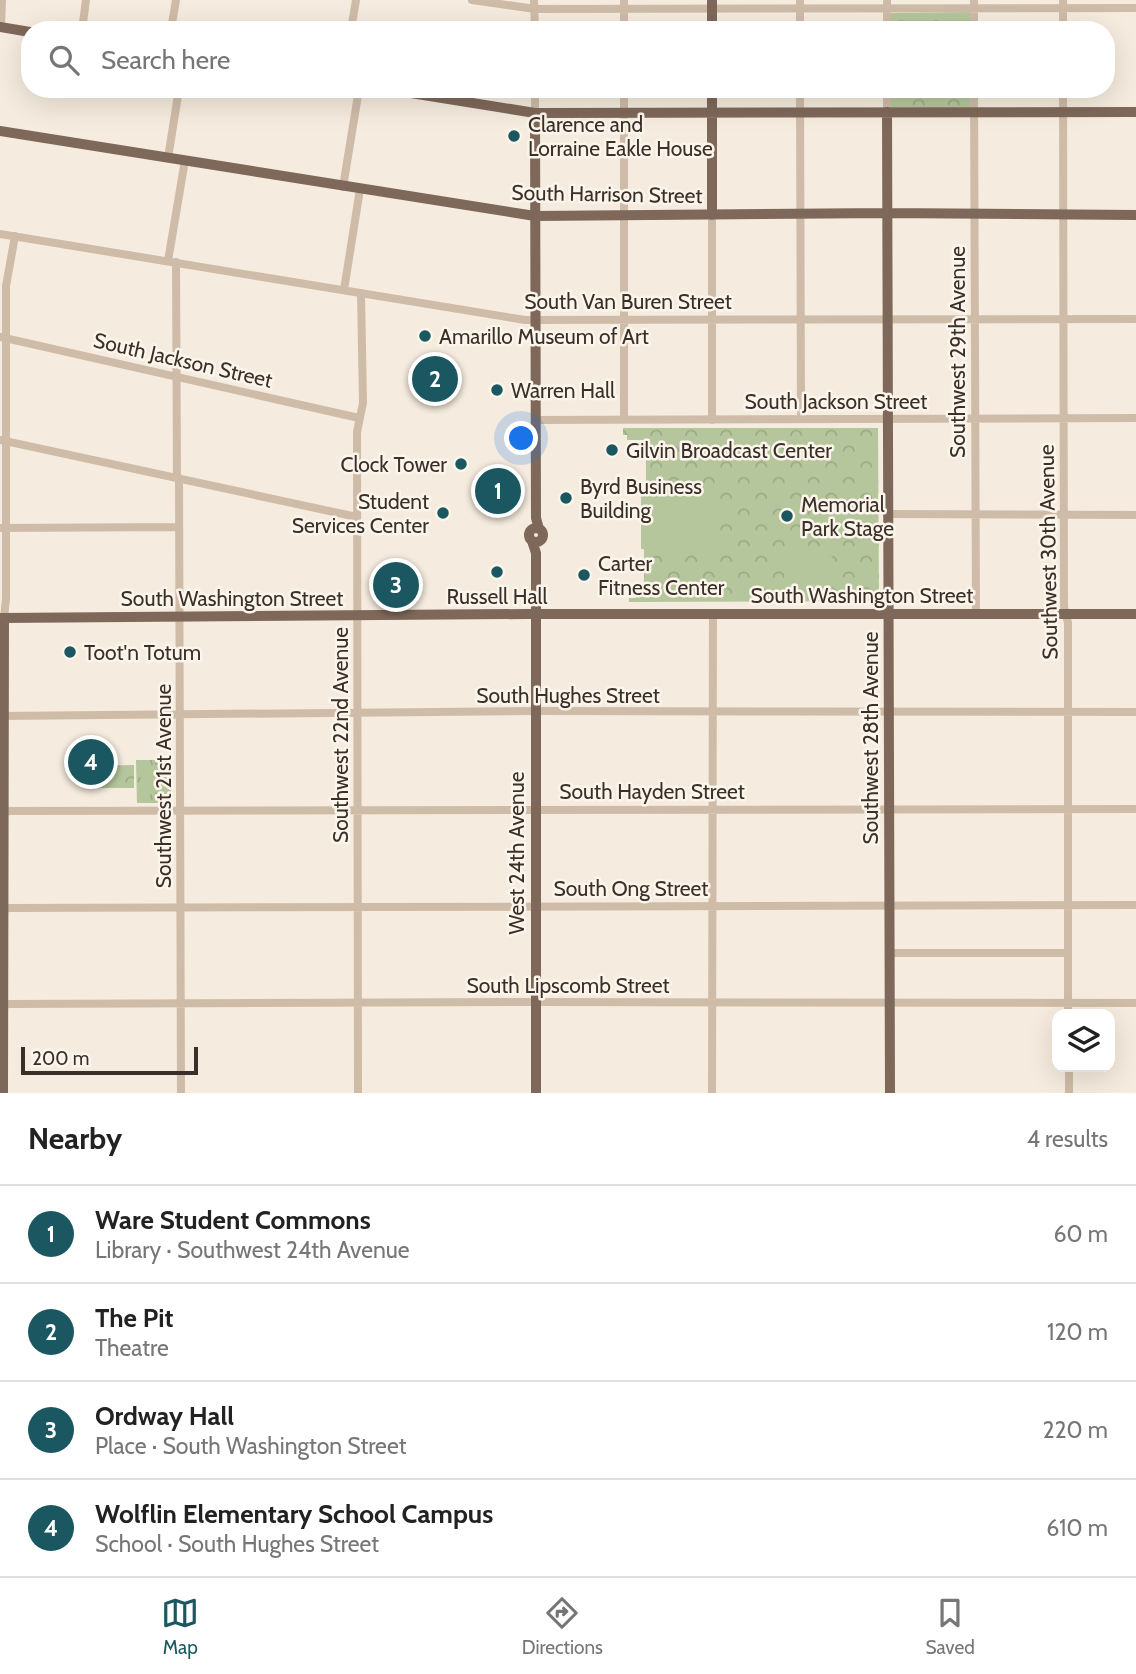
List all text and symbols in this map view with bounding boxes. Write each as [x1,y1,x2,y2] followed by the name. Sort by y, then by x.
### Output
[21,21,1115,98] search box
[45,41,83,79] icon: search
[101,44,230,76] text: Search here
[528,112,713,161] place label: Clarence and Lorraine Eakle House
[506,128,522,144] marker: Clarence and Lorraine Eakle House
[511,180,703,208] street label: South Harrison Street
[945,246,970,458] street label: Southwest 29th Avenue
[524,289,732,314] street label: South Van Buren Street
[439,324,649,349] place label: Amarillo Museum of Art
[91,327,275,393] street label: South Jackson Street
[417,328,433,344] marker: Amarillo Museum of Art
[412,353,458,405] pin: 2
[511,378,615,403] place label: Warren Hall
[489,382,505,398] marker: Warren Hall
[745,389,927,414] street label: South Jackson Street
[504,421,538,455] your location
[626,438,832,463] place label: Gilvin Broadcast Center
[604,442,620,458] marker: Gilvin Broadcast Center
[1034,444,1062,660] street label: Southwest 30th Avenue
[341,452,447,477] place label: Clock Tower
[453,456,469,472] marker: Clock Tower
[475,465,521,517] pin: 1
[580,474,702,523] place label: Byrd Business Building
[292,489,429,538] place label: Student Services Center
[558,490,574,506] marker: Byrd Business Building
[801,492,894,541] place label: Memorial Park Stage
[435,505,451,521] marker: Student Services Center
[779,508,795,524] marker: Memorial Park Stage
[598,551,725,600] place label: Carter Fitness Center
[373,559,419,611] pin: 3
[489,564,505,580] marker: Russell Hall
[576,567,592,583] marker: Carter Fitness Center
[751,583,973,608] street label: South Washington Street
[447,584,547,609] place label: Russell Hall
[121,586,343,611] street label: South Washington Street
[328,627,353,843] street label: Southwest 22nd Avenue
[858,631,883,844] street label: Southwest 28th Avenue
[84,640,201,665] place label: Toot'n Totum
[62,644,78,660] marker: Toot'n Totum
[476,683,660,708] street label: South Hughes Street
[151,684,176,888] street label: Southwest 21st Avenue
[68,736,114,788] pin: 4
[504,771,529,935] street label: West 24th Avenue
[559,779,745,804] street label: South Hayden Street
[554,876,708,901] street label: South Ong Street
[466,973,670,998] street label: South Lipscomb Street
[1052,1009,1115,1072] map controls
[1052,1009,1115,1072] button: layers
[21,1044,198,1076] scale bar
[32,1047,89,1070] text: 200 m
[28,1120,122,1157] text: Nearby
[1027,1125,1108,1153] text: 4 results
[95,1204,371,1236] text: Ware Student Commons
[47,1220,55,1248] text: 1
[1054,1220,1108,1248] text: 60 m
[95,1236,410,1264] text: Library · Southwest 24th Avenue
[95,1302,173,1334] text: The Pit
[45,1318,57,1346] text: 2
[1047,1318,1108,1346] text: 120 m
[95,1334,169,1362] text: Theatre
[95,1400,234,1432] text: Ordway Hall
[45,1416,57,1444] text: 3
[1042,1416,1108,1444] text: 220 m
[95,1432,406,1460] text: Place · South Washington Street
[95,1498,493,1530] text: Wolflin Elementary School Campus
[44,1514,58,1542] text: 4
[1046,1514,1108,1542] text: 610 m
[95,1530,379,1558] text: School · South Hughes Street
[161,1594,199,1659] tab: Map
[522,1594,603,1659] tab: Directions
[925,1594,975,1659] tab: Saved

